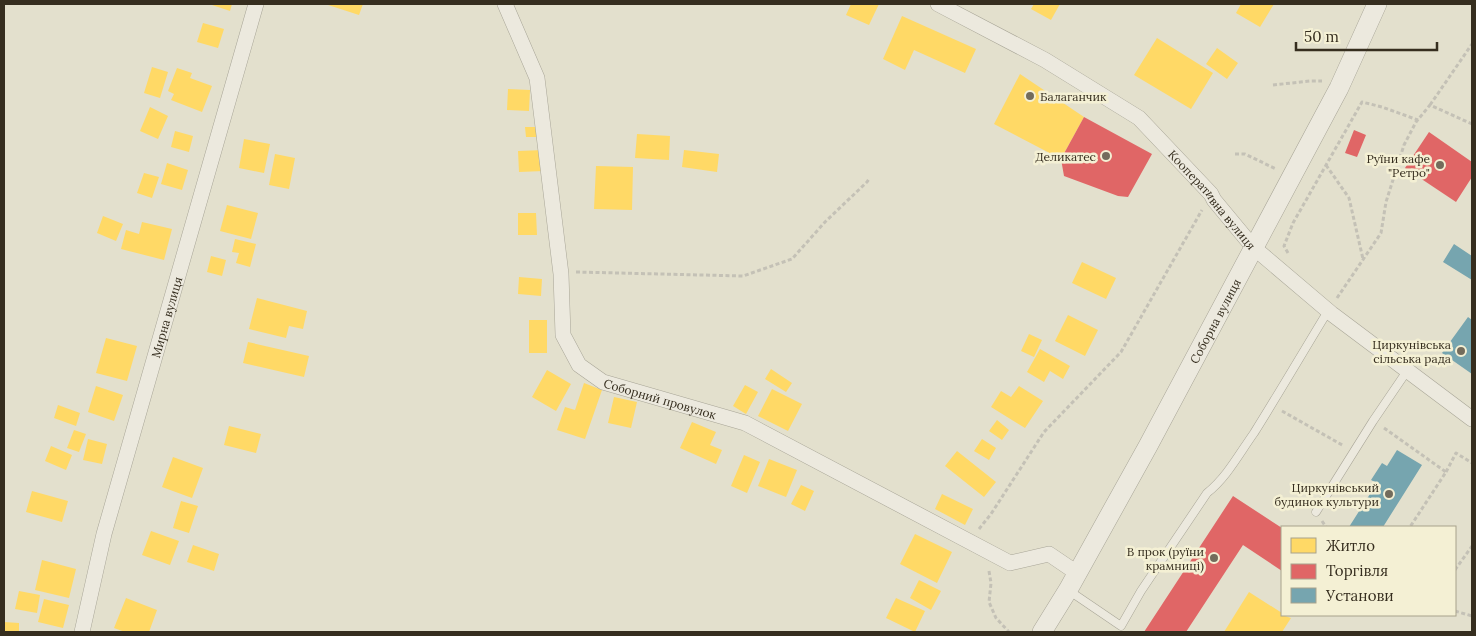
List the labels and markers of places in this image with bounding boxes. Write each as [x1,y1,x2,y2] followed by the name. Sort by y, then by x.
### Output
[1040,89,1107,104] place label: Балаганчик
[1024,90,1036,102] marker: Балаганчик
[1035,149,1096,164] place label: Деликатес
[1100,150,1112,162] marker: Деликатес
[1366,151,1430,180] place label: Руїни кафе "Ретро"
[1434,159,1446,171] marker: Руїни кафе "Ретро"
[1372,337,1451,366] place label: Циркунівська сільська рада
[1455,345,1467,357] marker: Циркунівська сільська рада
[1275,480,1379,509] place label: Циркунівський будинок культури
[1383,488,1395,500] marker: Циркунівський будинок культури
[1127,544,1204,574] place label: В прок (руїни крамниці)
[1208,552,1220,564] marker: В прок (руїни крамниці)

